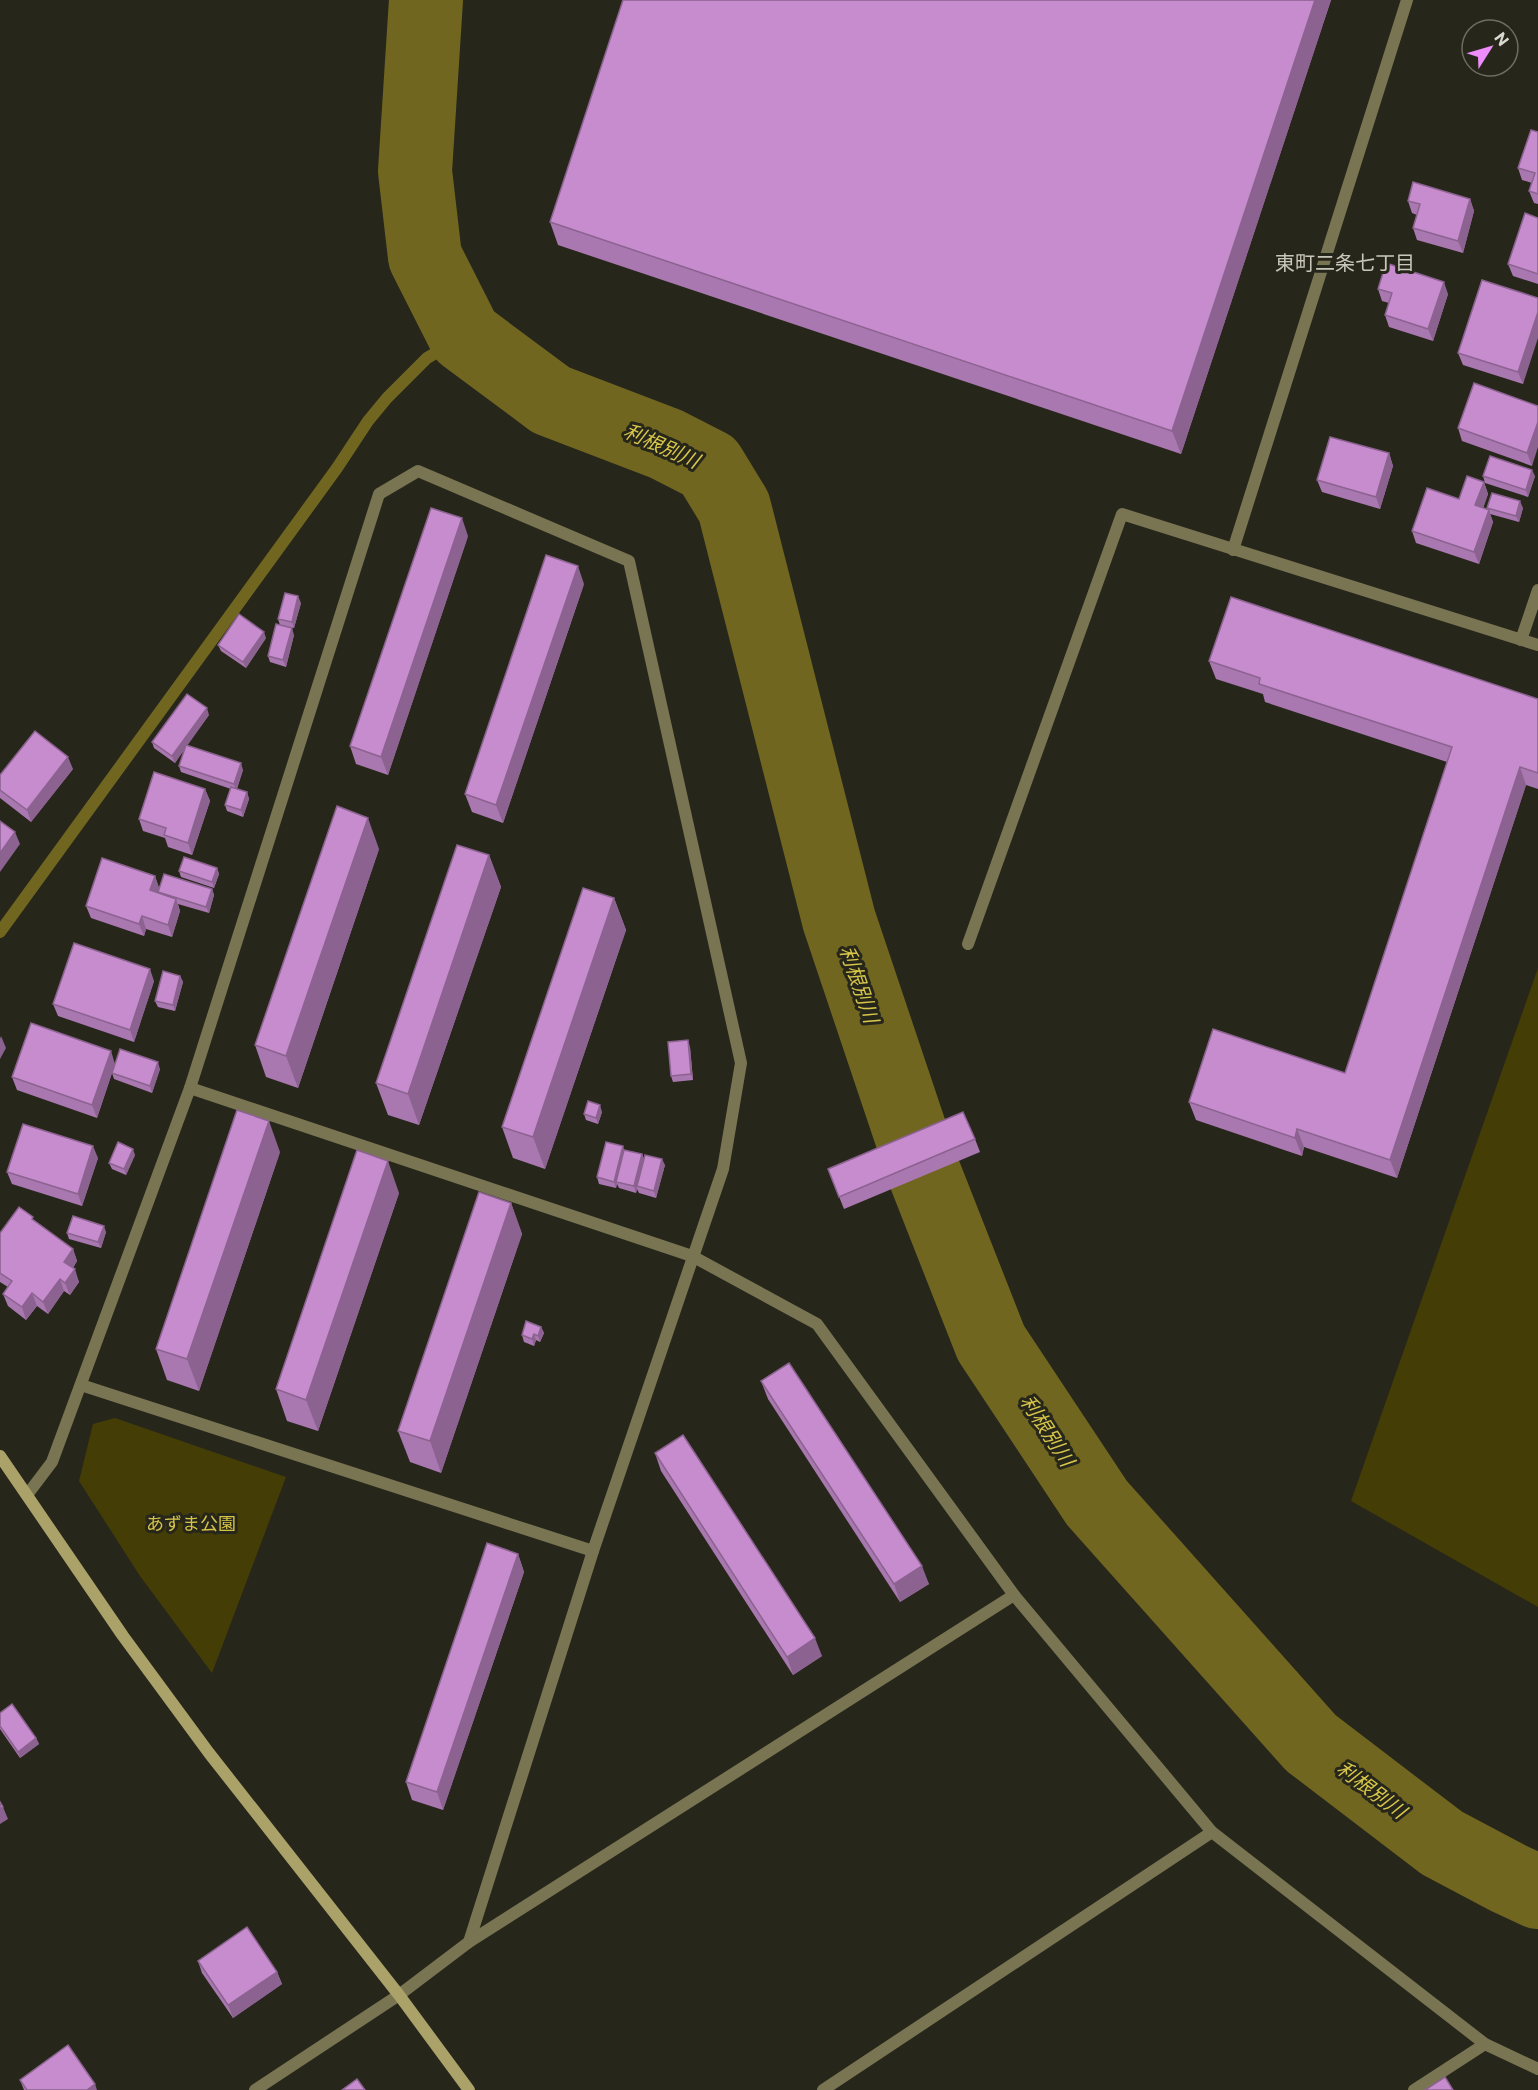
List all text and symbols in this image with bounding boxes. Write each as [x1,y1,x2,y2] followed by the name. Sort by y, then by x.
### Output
[1460,18,1520,78] north arrow
[1491,28,1514,49] text: N
[1275,250,1415,274] district label: 東町二条七丁目
[621,418,705,473] water label: 利根別川
[836,942,885,1028] water label: 利根別川
[1016,1390,1081,1472] water label: 利根別川
[146,1512,236,1534] park label: あずま公園
[1333,1755,1413,1824] water label: 利根別川

